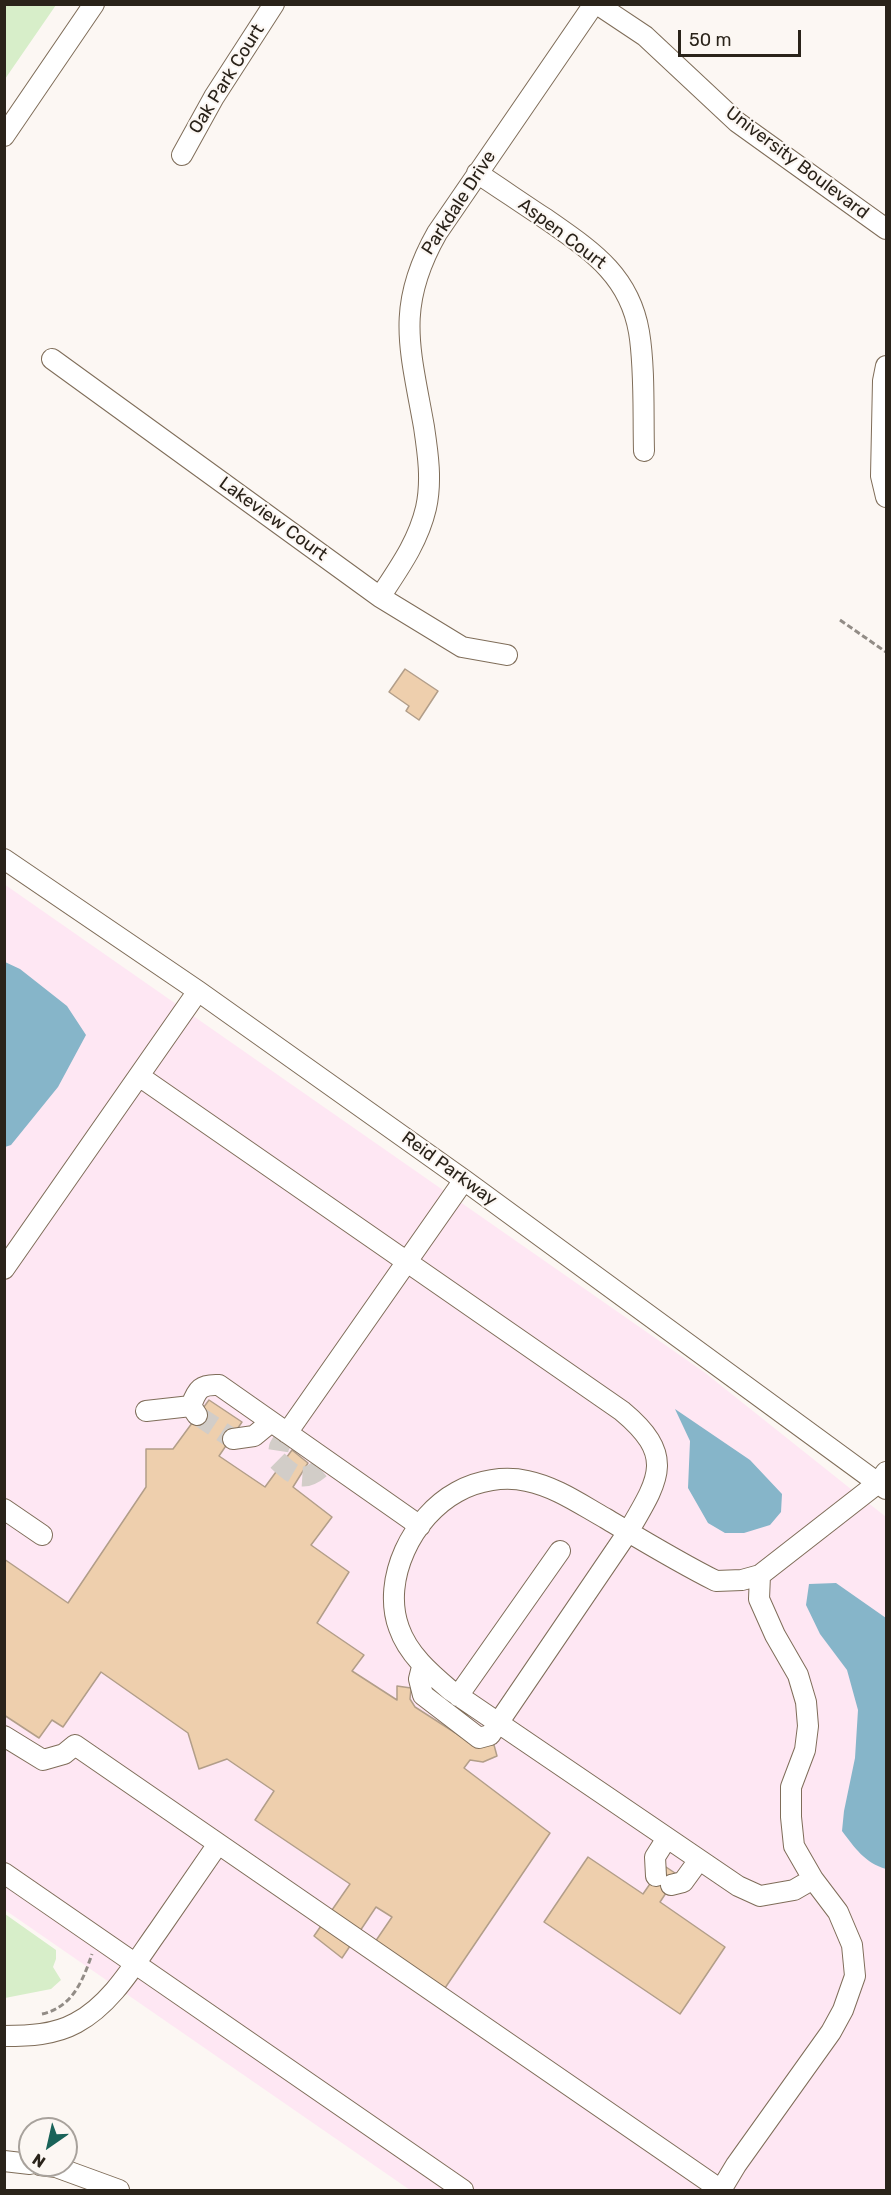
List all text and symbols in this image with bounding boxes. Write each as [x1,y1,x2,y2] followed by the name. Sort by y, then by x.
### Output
[681,18,804,56] scale bar
[185,20,269,138] street label: Oak Park Court
[689,29,732,51] text: 50 m
[721,102,873,224] street label: University Boulevard
[417,147,501,259] street label: Parkdale Drive
[514,194,610,274] street label: Aspen Court
[215,472,331,566] street label: Lakeview Court
[397,1127,501,1211] street label: Reid Parkway
[18,2117,78,2177] north arrow
[29,2150,49,2172] text: N

